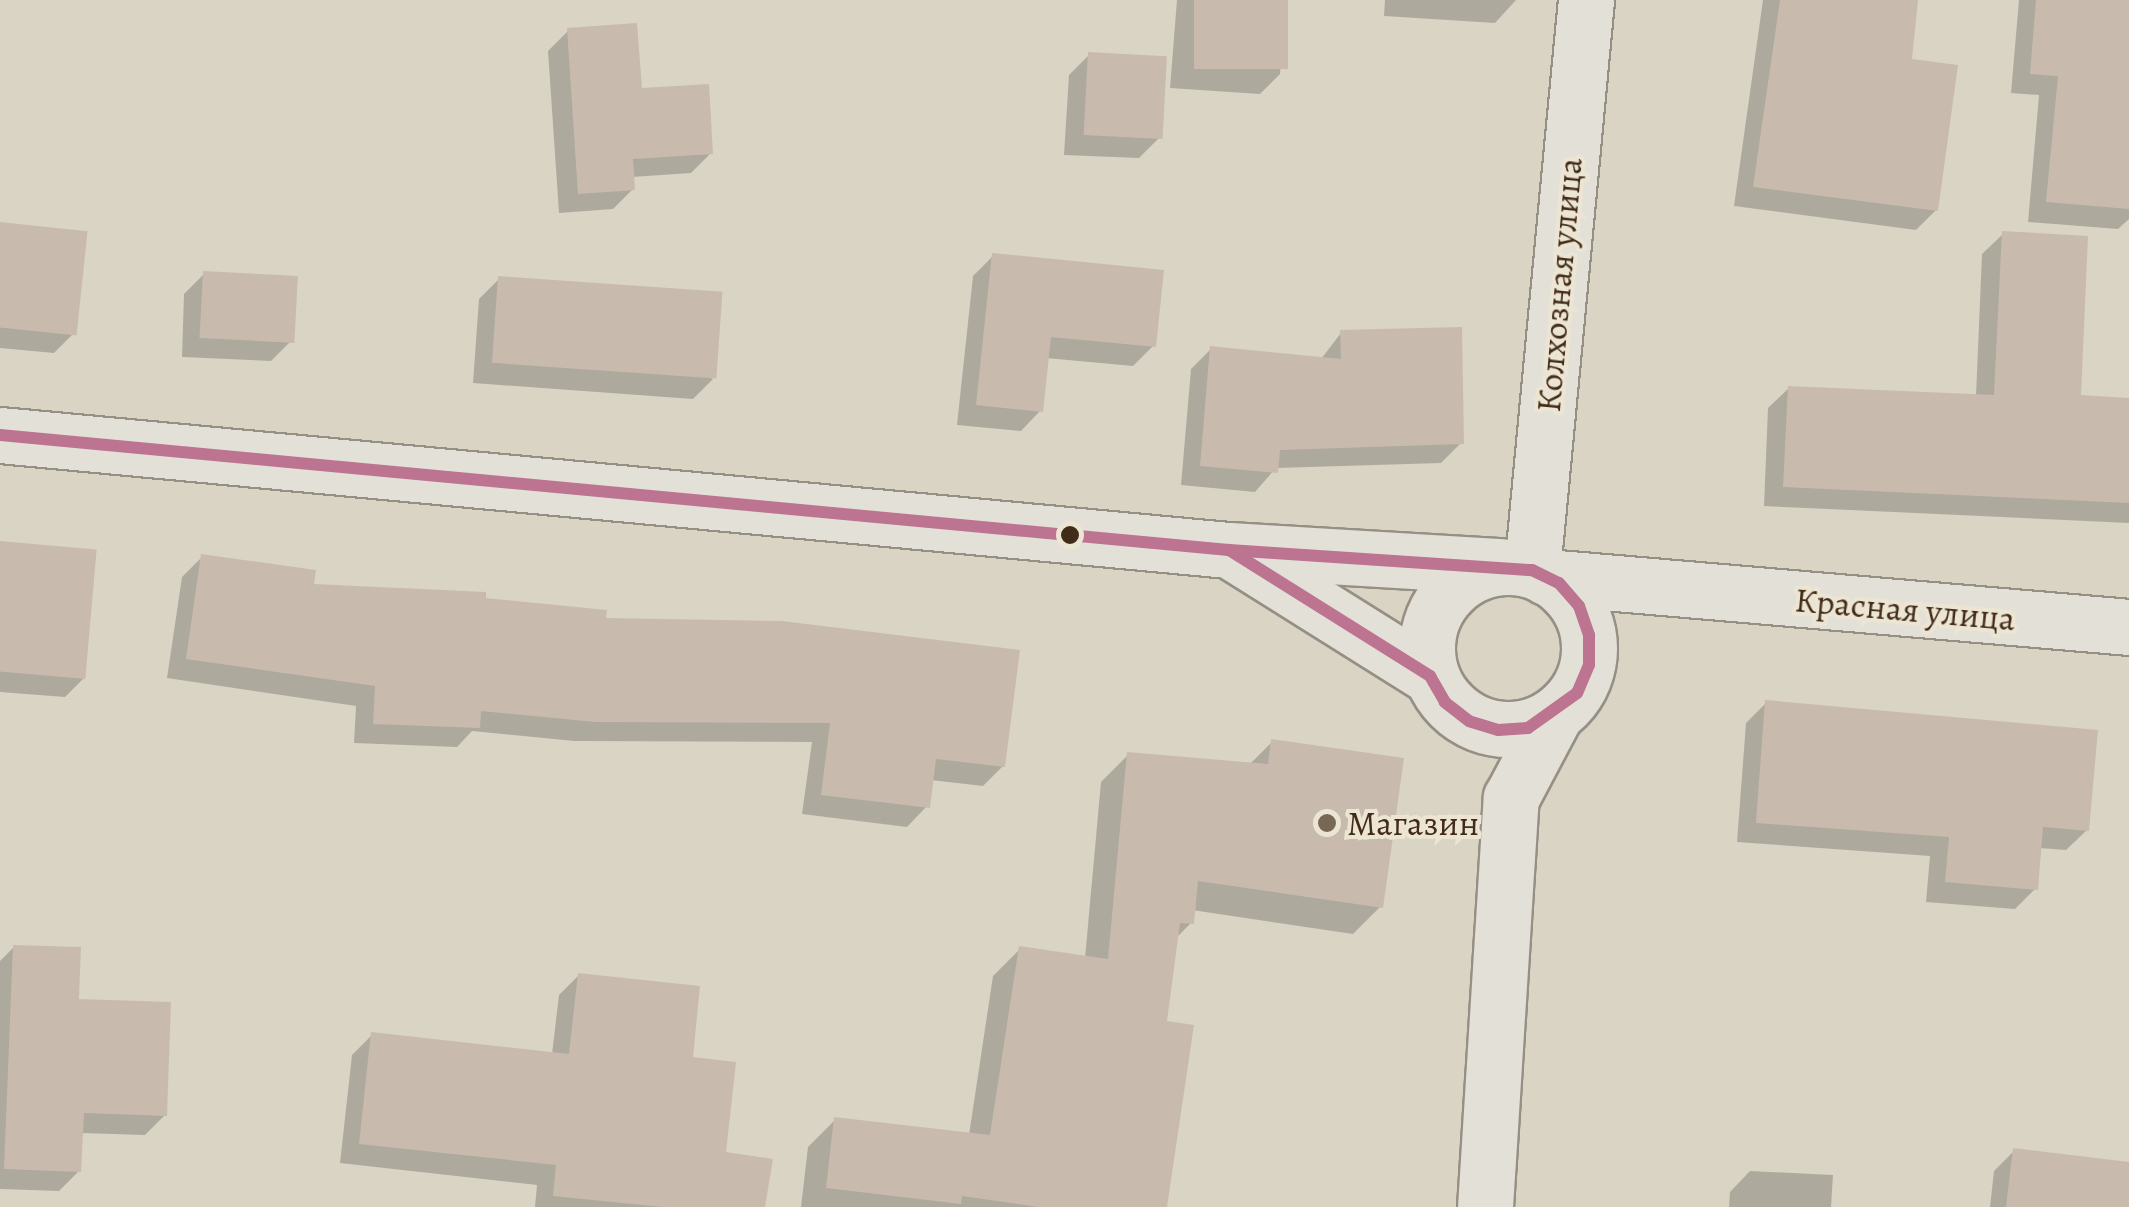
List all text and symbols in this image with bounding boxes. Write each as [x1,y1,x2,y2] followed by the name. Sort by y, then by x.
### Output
[1527,156,1591,414] street label: Колхозная улица
[1060,525,1080,545] unlabelled marker
[1793,578,2017,640] street label: Красная улица
[1347,802,1479,844] place label: Магазин
[1316,812,1338,834] marker: Магазин

